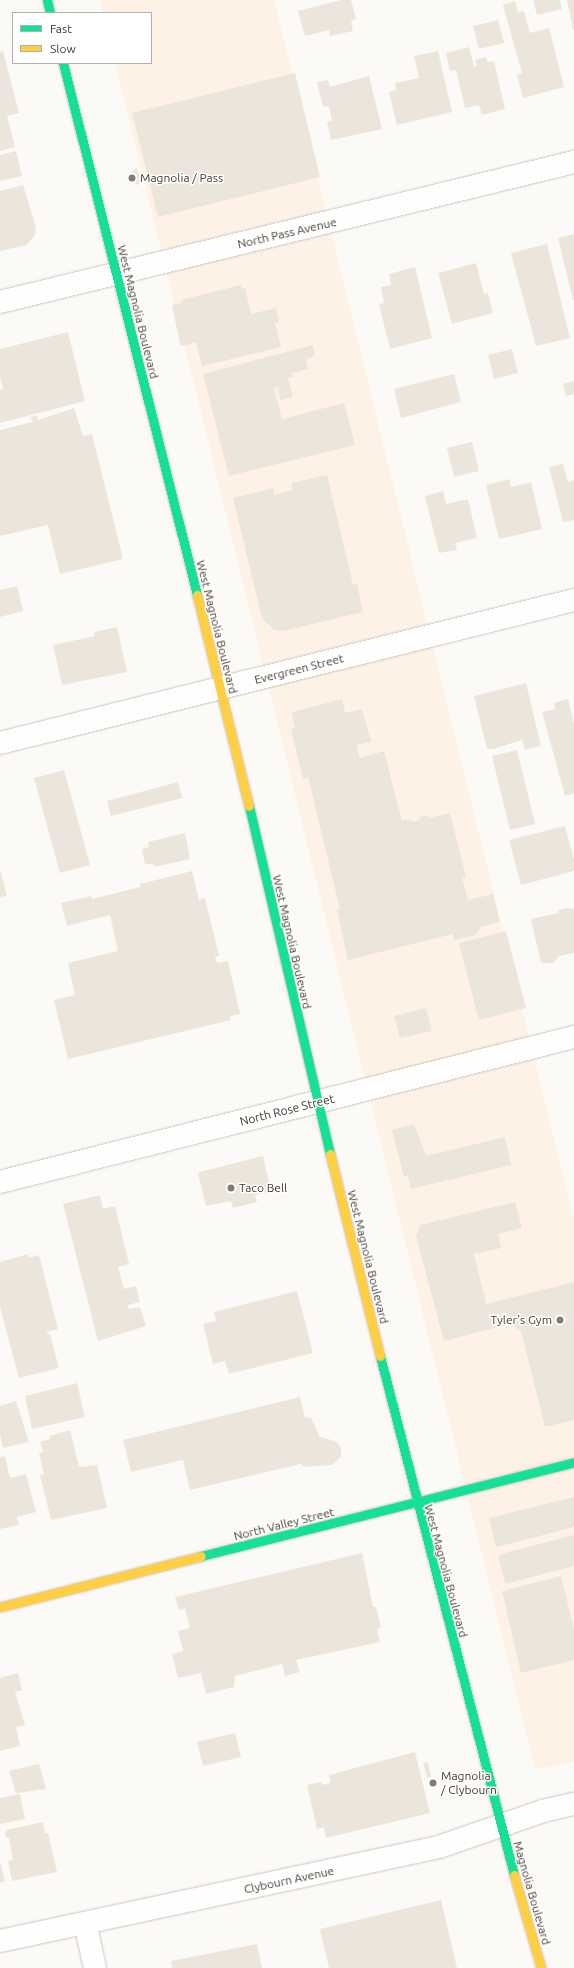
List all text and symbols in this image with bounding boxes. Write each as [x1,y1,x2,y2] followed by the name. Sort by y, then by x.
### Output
[12,12,152,64] legend
[50,22,72,35] text: Fast
[50,42,76,55] text: Slow
[140,171,223,185] place label: Magnolia / Pass
[127,173,137,183] marker: Magnolia / Pass
[236,215,338,251] street label: North Pass Avenue
[114,244,162,380] street label: West Magnolia Boulevard
[193,559,241,695] street label: West Magnolia Boulevard
[253,651,345,687] street label: Evergreen Street
[270,873,314,1011] street label: West Magnolia Boulevard
[238,1091,336,1129] street label: North Rose Street
[239,1181,287,1195] place label: Taco Bell
[226,1183,236,1193] marker: Taco Bell
[344,1189,392,1325] street label: West Magnolia Boulevard
[491,1313,552,1327] place label: Tyler's Gym
[555,1315,565,1325] marker: Tyler's Gym
[421,1503,471,1639] street label: West Magnolia Boulevard
[232,1505,336,1543] street label: North Valley Street
[441,1769,497,1797] place label: Magnolia / Clybourn
[428,1778,438,1788] marker: Magnolia / Clybourn
[510,1840,554,1946] street label: Magnolia Boulevard
[243,1863,335,1897] street label: Clybourn Avenue

